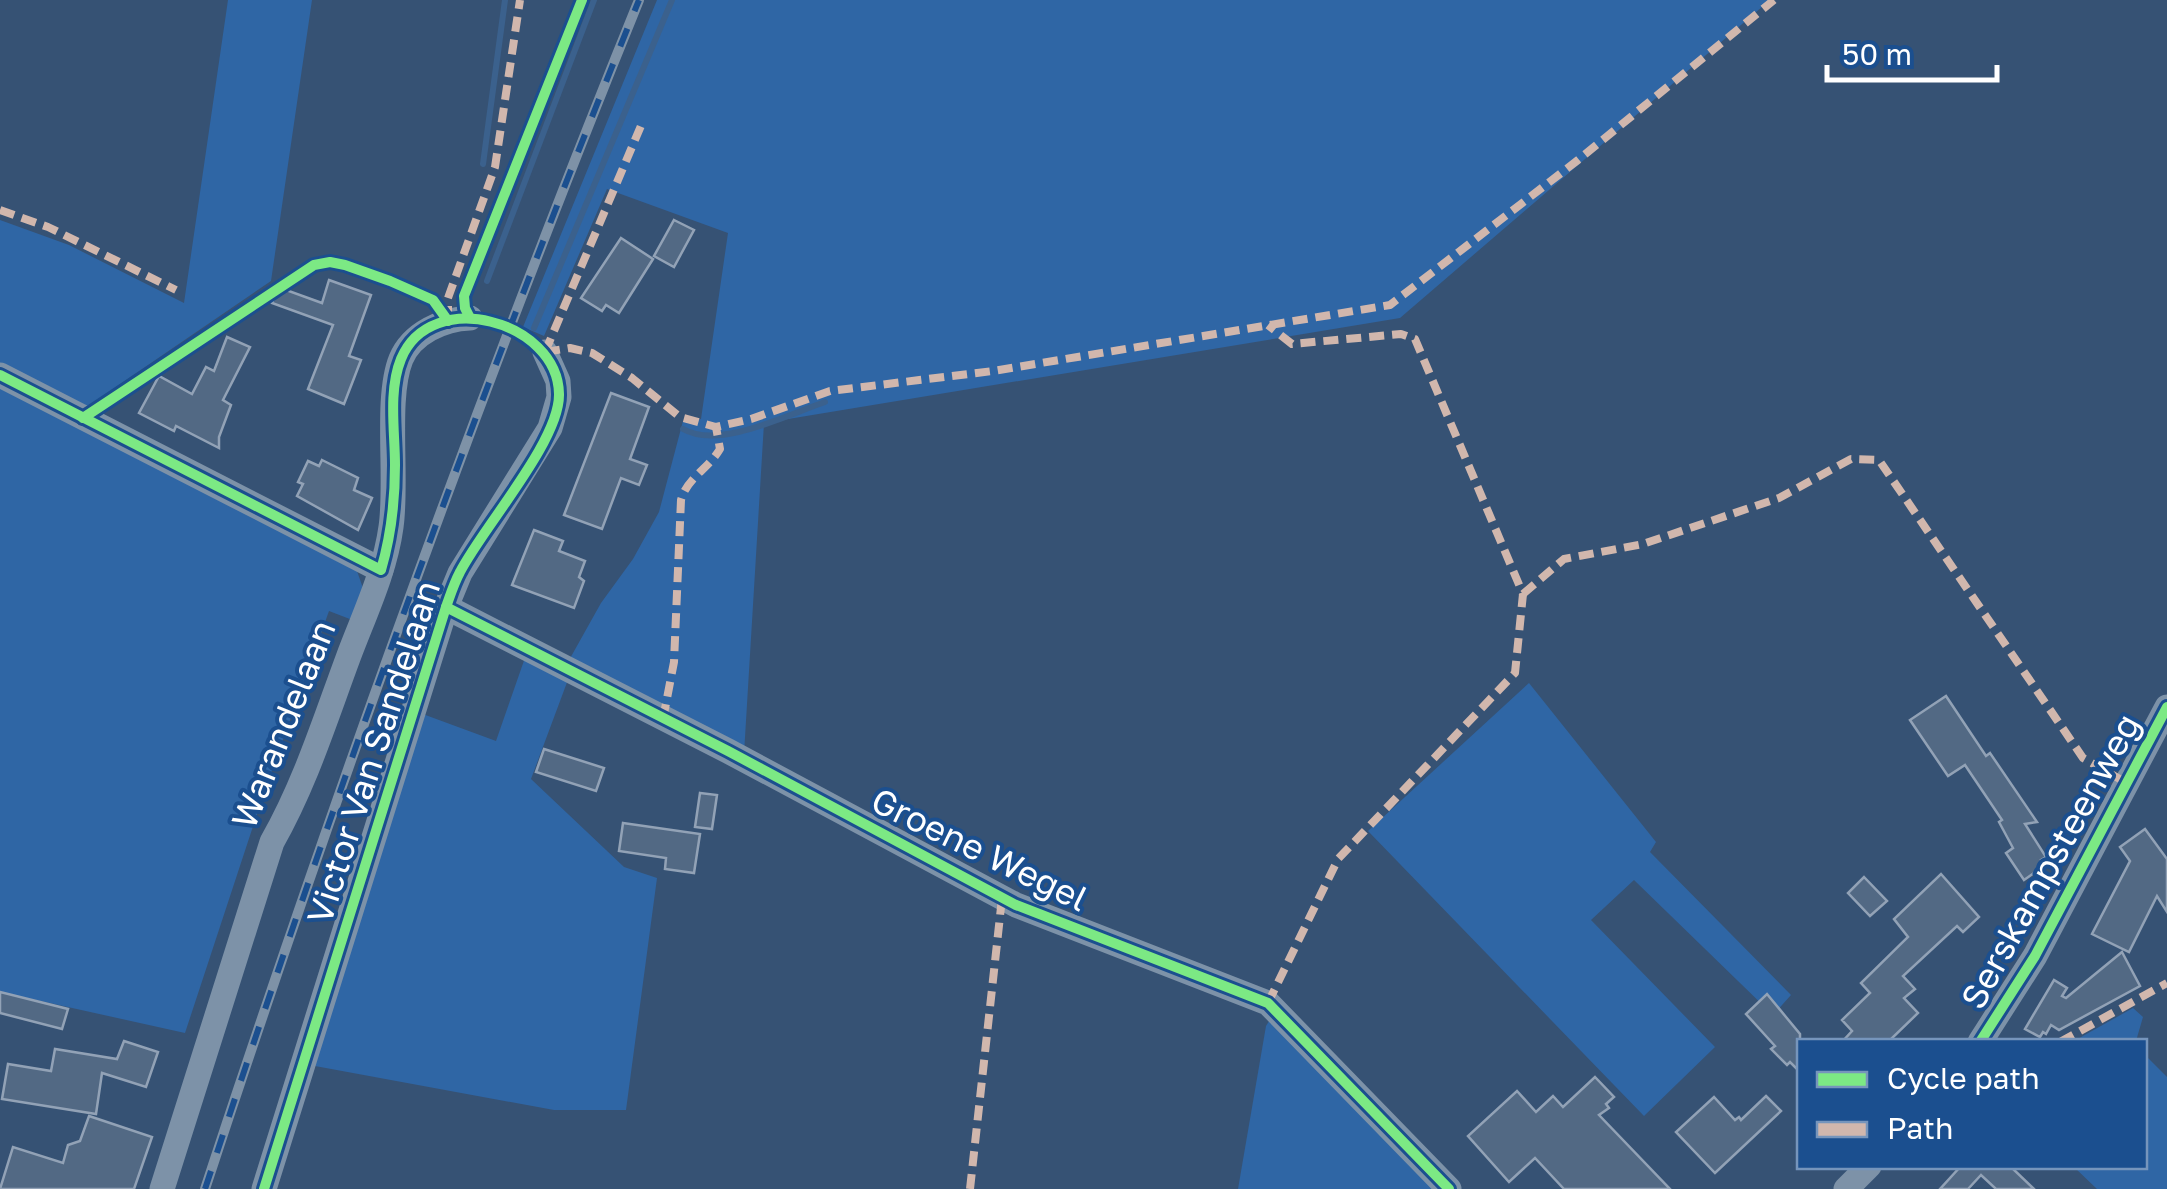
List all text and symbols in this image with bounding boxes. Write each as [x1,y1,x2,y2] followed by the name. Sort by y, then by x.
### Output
[1827,20,1997,82] scale bar
[1842,36,1912,72] text: 50 m
[298,575,448,929] street label: Victor Van Sandelaan
[222,614,344,834] street label: Warandelaan
[1951,706,2149,1016] street label: Serskampsteenweg
[865,779,1095,919] street label: Groene Wegel
[1797,1039,2147,1169] legend
[1887,1060,2040,1096] text: Cycle path
[1887,1110,1953,1146] text: Path

